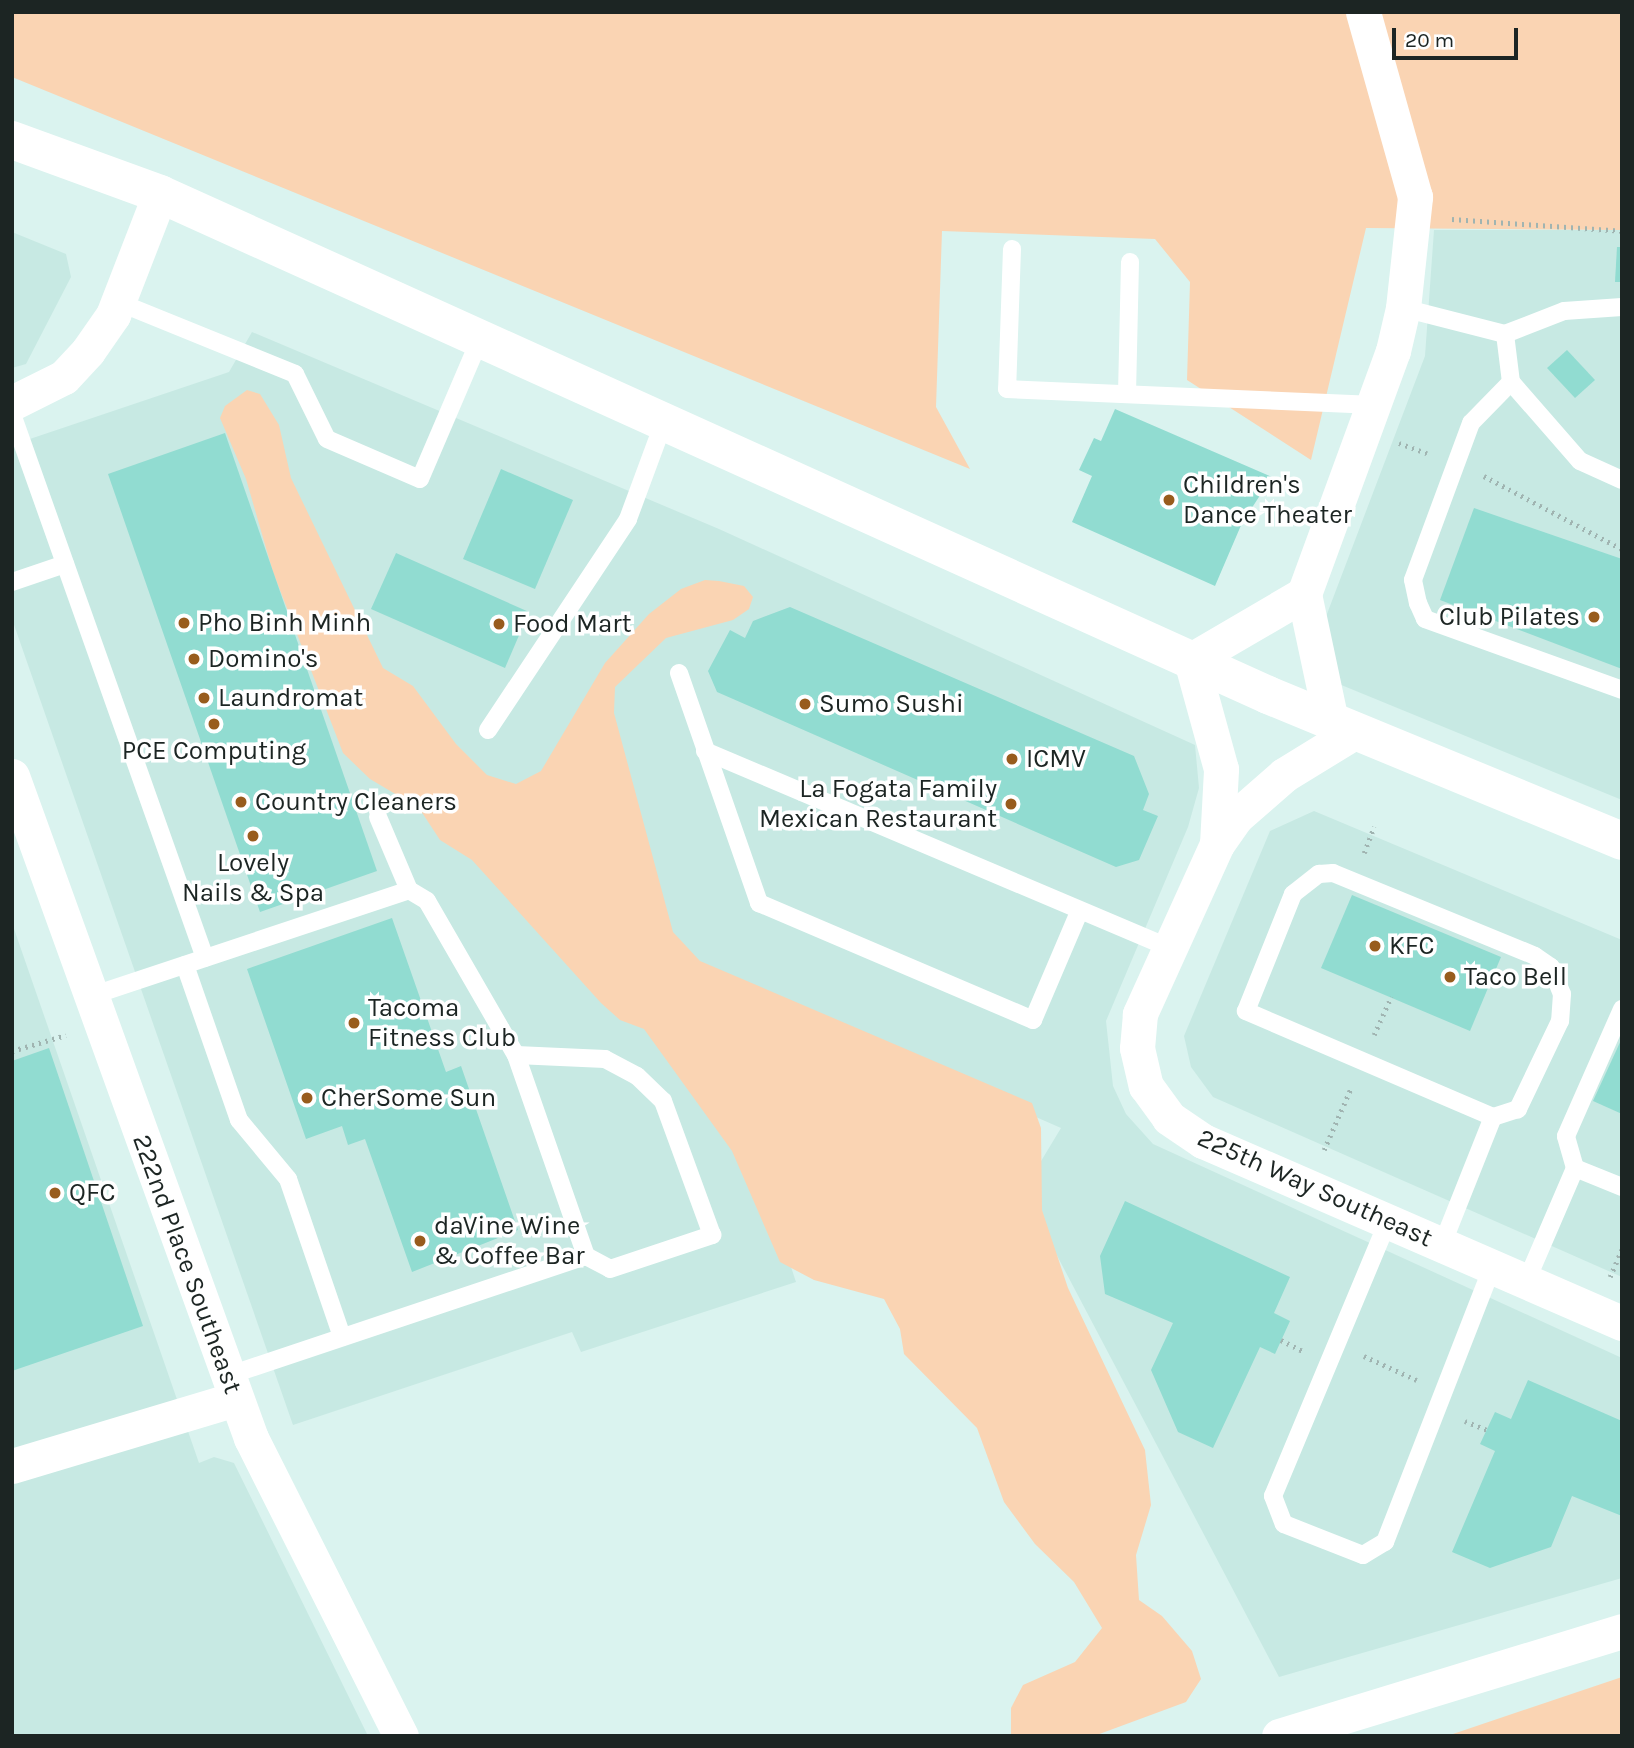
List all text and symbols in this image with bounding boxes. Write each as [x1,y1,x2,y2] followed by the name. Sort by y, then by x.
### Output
[1396,14,1522,58] scale bar
[1405,28,1454,52] text: 20 m
[1183,469,1352,530] place label: Children's Dance Theater
[1161,492,1177,508] marker: Children's Dance Theater
[1439,601,1580,633] place label: Club Pilates
[198,607,371,639] place label: Pho Binh Minh
[513,608,631,640] place label: Food Mart
[1586,609,1602,625] marker: Club Pilates
[176,615,192,631] marker: Pho Binh Minh
[491,616,507,632] marker: Food Mart
[208,643,319,675] place label: Domino's
[186,651,202,667] marker: Domino's
[218,682,363,714] place label: Laundromat
[819,688,964,720] place label: Sumo Sushi
[196,690,212,706] marker: Laundromat
[797,696,813,712] marker: Sumo Sushi
[206,716,222,732] marker: PCE Computing
[122,735,306,767] place label: PCE Computing
[1026,743,1086,775] place label: ICMV
[1004,751,1020,767] marker: ICMV
[759,773,997,834] place label: La Fogata Family Mexican Restaurant
[255,786,457,818] place label: Country Cleaners
[233,794,249,810] marker: Country Cleaners
[1003,796,1019,812] marker: La Fogata Family Mexican Restaurant
[245,828,261,844] marker: Lovely Nails & Spa
[182,847,324,908] place label: Lovely Nails & Spa
[1389,930,1434,962] place label: KFC
[1367,938,1383,954] marker: KFC
[1464,961,1567,993] place label: Taco Bell
[1442,969,1458,985] marker: Taco Bell
[368,992,516,1054] place label: Tacoma Fitness Club
[346,1015,362,1031] marker: Tacoma Fitness Club
[321,1082,496,1114] place label: CherSome Sun
[299,1090,315,1106] marker: CherSome Sun
[1193,1122,1437,1254] street label: 225th Way Southeast
[126,1130,248,1398] street label: 222nd Place Southeast
[69,1177,116,1209] place label: QFC
[47,1185,63,1201] marker: QFC
[434,1210,585,1272] place label: daVine Wine & Coffee Bar
[412,1233,428,1249] marker: daVine Wine & Coffee Bar

